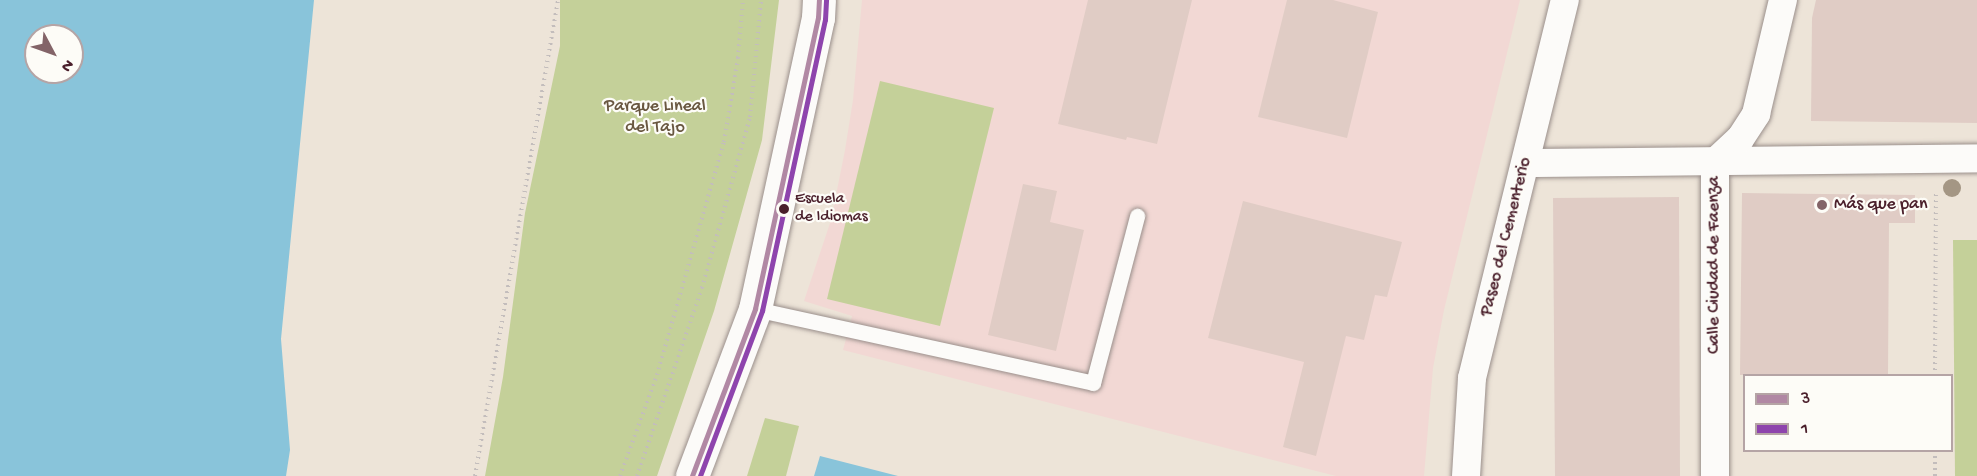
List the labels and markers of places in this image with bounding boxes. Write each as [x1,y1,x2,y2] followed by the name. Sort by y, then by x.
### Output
[795,190,868,228] place label: Escuela de Idiomas
[1834,194,1928,216] place label: Más que pan
[1815,198,1829,212] marker: Más que pan
[778,203,790,215] marker: Escuela de Idiomas

